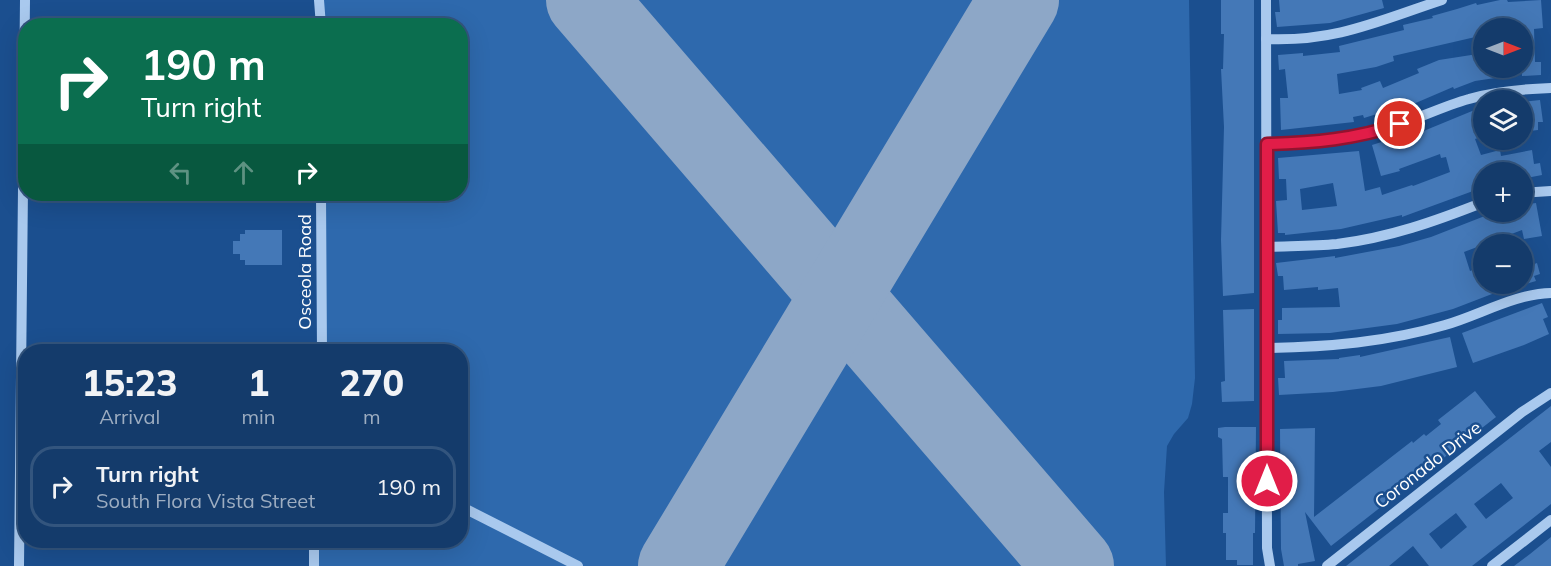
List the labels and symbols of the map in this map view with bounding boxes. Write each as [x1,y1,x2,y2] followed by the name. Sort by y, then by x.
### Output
[1473,18,1533,78] north arrow
[1374,98,1425,149] pin
[293,214,316,330] street label: Osceola Road
[1370,416,1486,513] street label: Coronado Drive
[1235,449,1299,513] position arrow

